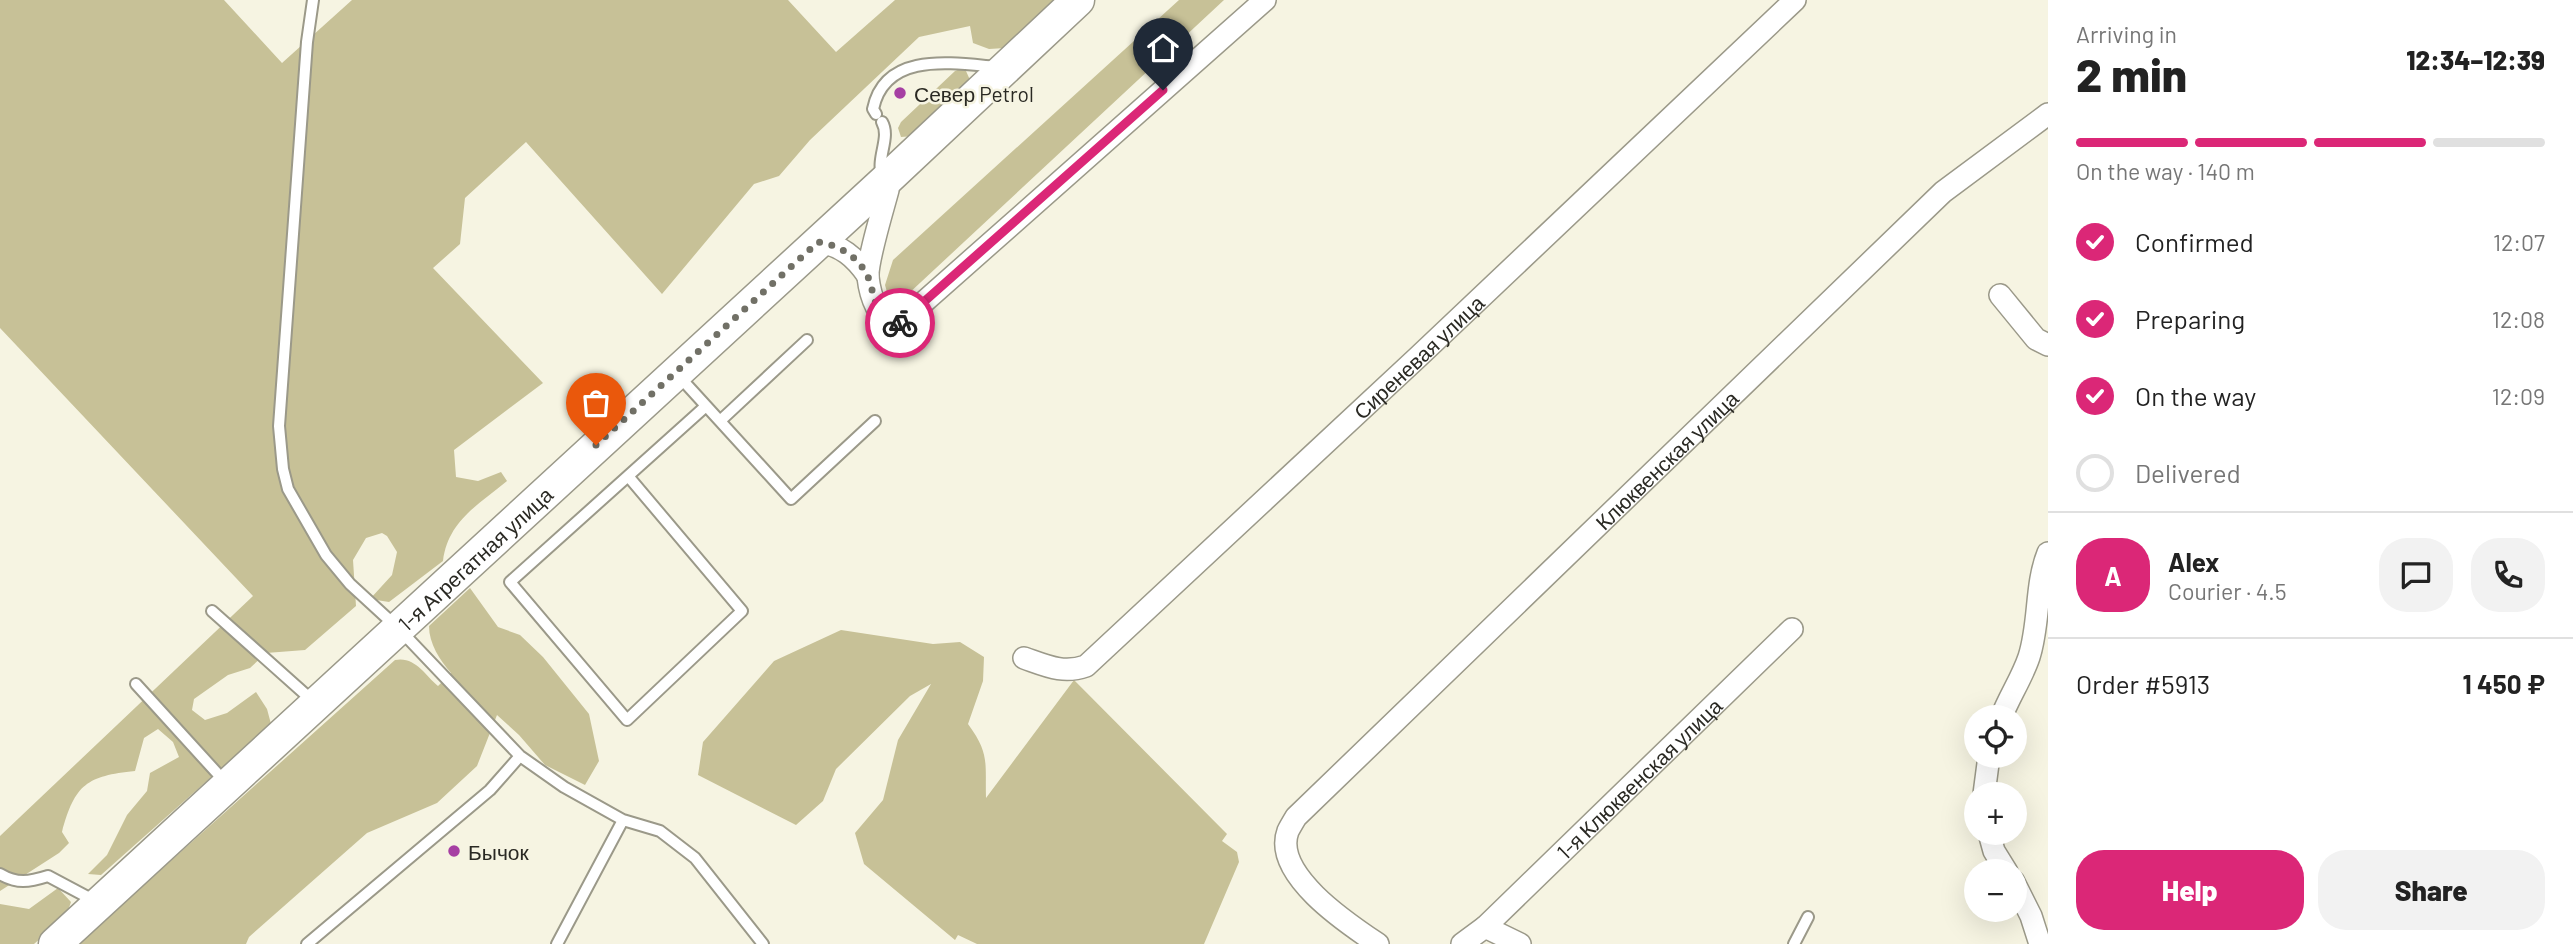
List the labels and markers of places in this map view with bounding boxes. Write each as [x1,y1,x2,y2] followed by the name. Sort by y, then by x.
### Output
[1133,18,1193,90] pin
[914,81,1034,106] place label: Север Petrol
[892,85,908,101] marker: Север Petrol
[566,373,626,445] pin
[468,839,529,864] place label: Бычок
[446,843,462,859] marker: Бычок

